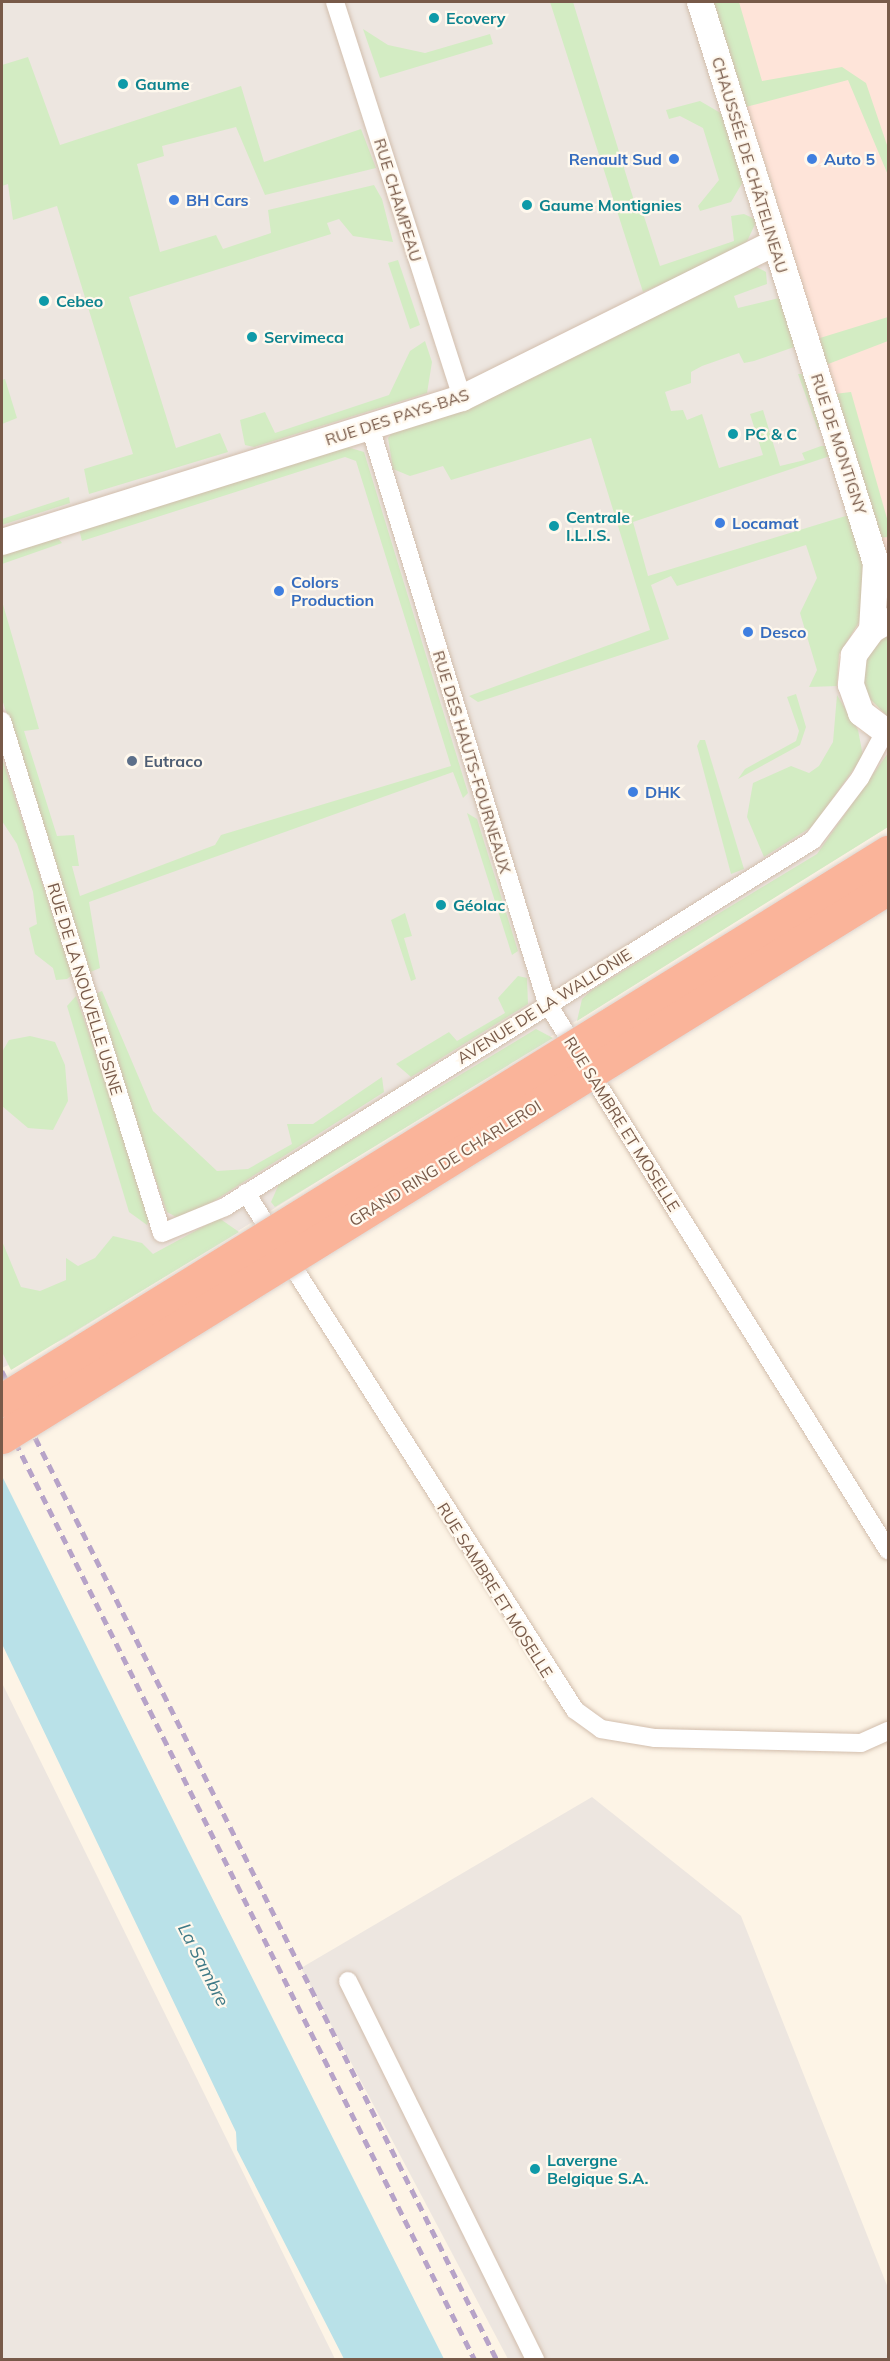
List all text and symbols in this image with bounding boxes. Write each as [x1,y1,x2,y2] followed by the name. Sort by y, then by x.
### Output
[446,8,505,28] place label: Ecovery
[427,11,441,25] marker: Ecovery
[708,55,792,275] street label: CHAUSSÉE DE CHÂTELINEAU
[135,74,189,94] place label: Gaume
[116,77,130,91] marker: Gaume
[370,136,426,264] street label: RUE CHAMPEAU
[569,149,662,169] place label: Renault Sud
[824,149,875,169] place label: Auto 5
[667,152,681,166] marker: Renault Sud
[805,152,819,166] marker: Auto 5
[186,190,249,210] place label: BH Cars
[167,193,181,207] marker: BH Cars
[539,195,682,215] place label: Gaume Montignies
[520,198,534,212] marker: Gaume Montignies
[56,291,103,311] place label: Cebeo
[37,294,51,308] marker: Cebeo
[264,327,344,347] place label: Servimeca
[245,330,259,344] marker: Servimeca
[807,371,871,517] street label: RUE DE MONTIGNY
[323,385,471,449] street label: RUE DES PAYS-BAS
[745,424,797,444] place label: PC & C
[726,427,740,441] marker: PC & C
[566,507,630,545] place label: Centrale I.L.I.S.
[732,513,799,533] place label: Locamat
[713,516,727,530] marker: Locamat
[547,519,561,533] marker: Centrale I.L.I.S.
[291,572,374,610] place label: Colors Production
[272,584,286,598] marker: Colors Production
[760,622,806,642] place label: Desco
[741,625,755,639] marker: Desco
[429,648,515,876] street label: RUE DES HAUTS-FOURNEAUX
[144,751,203,771] place label: Eutraco
[125,754,139,768] marker: Eutraco
[645,782,680,802] place label: DHK
[626,785,640,799] marker: DHK
[44,881,126,1097] street label: RUE DE LA NOUVELLE USINE
[453,895,505,915] place label: Géolac
[434,898,448,912] marker: Géolac
[453,944,635,1068] street label: AVENUE DE LA WALLONIE
[560,1033,684,1215] street label: RUE SAMBRE ET MOSELLE
[346,1096,544,1230] street label: GRAND RING DE CHARLEROI
[433,1499,557,1681] street label: RUE SAMBRE ET MOSELLE
[173,1920,233,2010] water label: La Sambre
[547,2150,648,2188] place label: Lavergne Belgique S.A.
[528,2162,542,2176] marker: Lavergne Belgique S.A.

